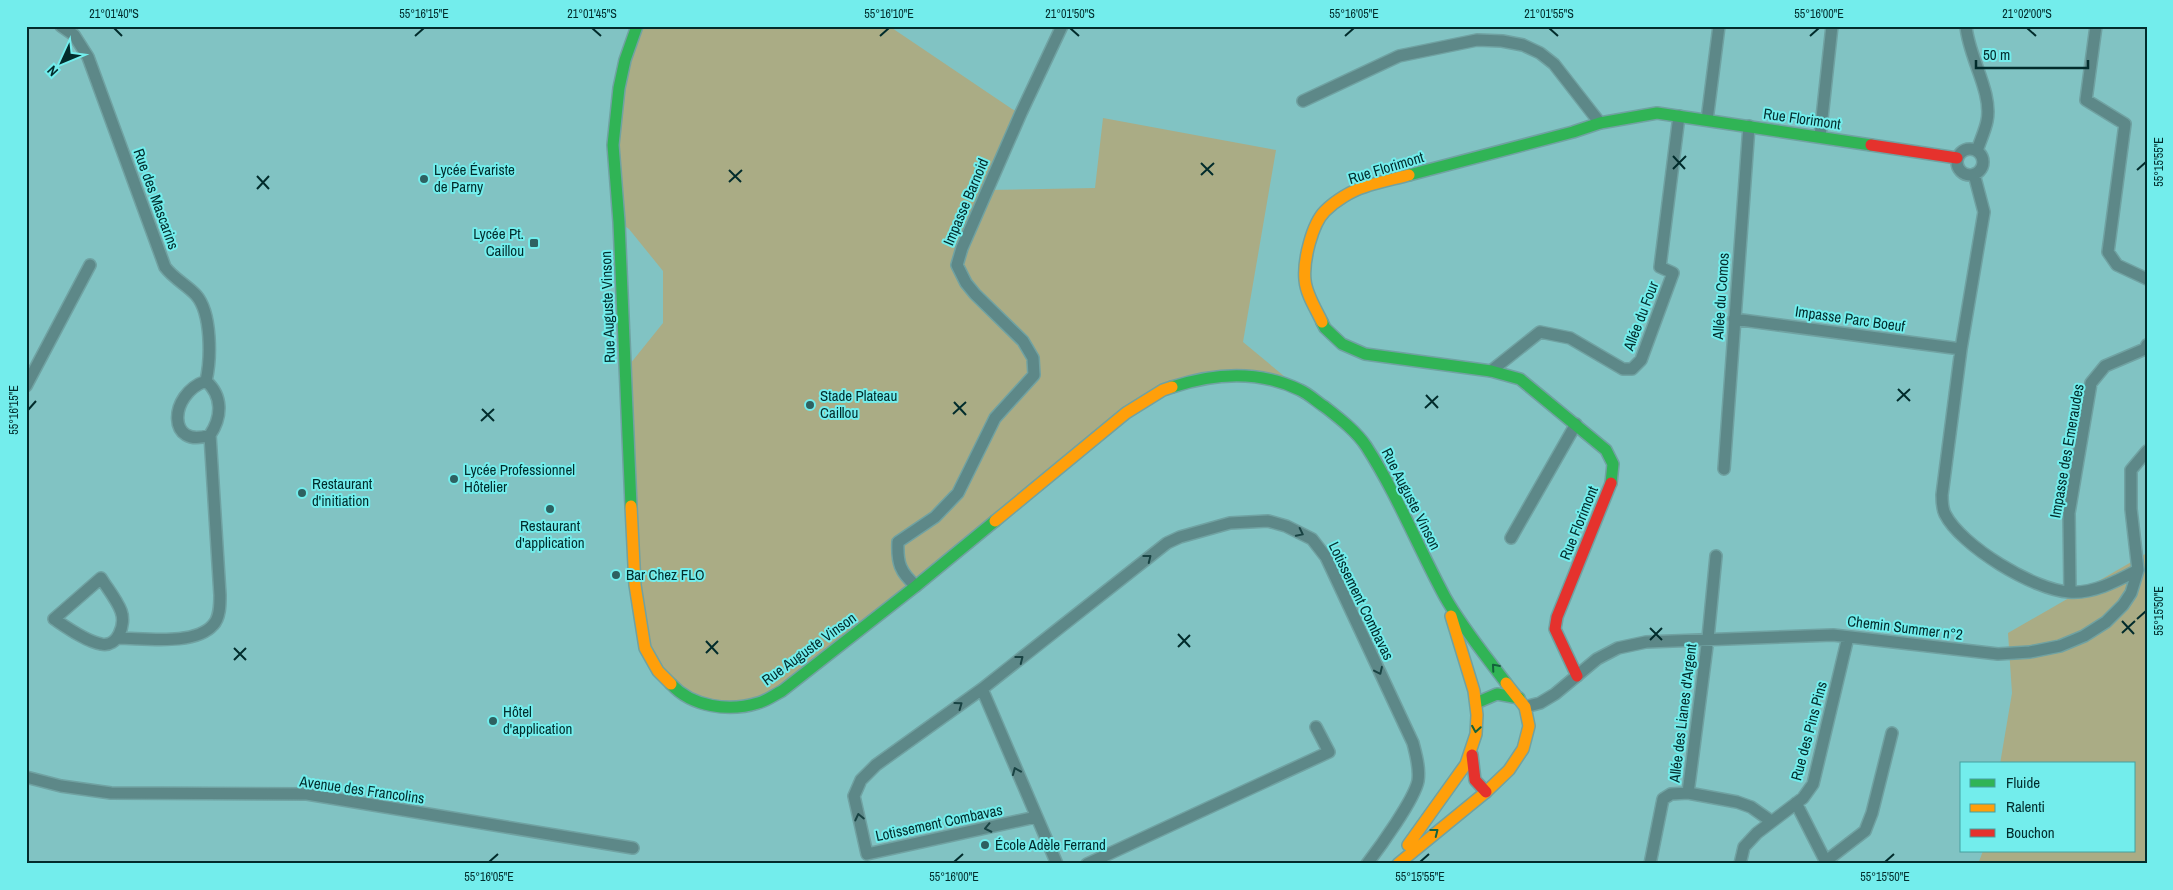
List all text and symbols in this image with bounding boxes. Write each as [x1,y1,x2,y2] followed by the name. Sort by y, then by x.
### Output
[89,6,139,22] text: 21°01'40"S
[399,6,449,22] text: 55°16'15"E
[567,6,617,22] text: 21°01'45"S
[864,6,914,22] text: 55°16'10"E
[1045,6,1095,22] text: 21°01'50"S
[1329,6,1379,22] text: 55°16'05"E
[1524,6,1574,22] text: 21°01'55"S
[1794,6,1844,22] text: 55°16'00"E
[2002,6,2052,22] text: 21°02'00"S
[38,38,88,88] north arrow
[1976,38,2088,70] scale bar
[1983,44,2010,65] text: 50 m
[43,62,62,80] text: N
[1762,103,1843,134] street label: Rue Florimont
[2151,137,2167,187] text: 55°15'55"E
[128,145,184,252] street label: Rue des Mascarins
[1346,146,1427,189] street label: Rue Florimont
[938,155,993,249] street label: Impasse Barnoid
[434,159,515,197] place label: Lycée Évariste de Parny
[418,173,430,185] marker: Lycée Évariste de Parny
[473,223,524,261] place label: Lycée Pt. Caillou
[528,237,540,249] marker: Lycée Pt. Caillou
[595,251,620,363] street label: Rue Auguste Vinson
[1707,252,1734,341] street label: Allée du Comos
[1617,278,1663,354] street label: Allée du Four
[1794,300,1907,337] street label: Impasse Parc Boeuf
[2044,382,2089,520] street label: Impasse des Emeraudes
[6,385,22,435] text: 55°16'15"E
[820,385,897,423] place label: Stade Plateau Caillou
[804,399,816,411] marker: Stade Plateau Caillou
[1377,444,1446,553] street label: Rue Auguste Vinson
[464,459,575,497] place label: Lycée Professionnel Hôtelier
[312,473,373,511] place label: Restaurant d'initiation
[448,473,460,485] marker: Lycée Professionnel Hôtelier
[1554,482,1603,563] street label: Rue Florimont
[296,487,308,499] marker: Restaurant d'initiation
[544,503,556,515] marker: Restaurant d'application
[515,515,585,553] place label: Restaurant d'application
[1294,526,1303,536] one-way arrow
[1324,538,1399,663] street label: Lotissement Combavas
[1142,556,1151,564] one-way arrow
[626,564,705,585] place label: Bar Chez FLO
[610,569,622,581] marker: Bar Chez FLO
[2151,586,2167,636] text: 55°15'50"E
[757,607,860,690] street label: Rue Auguste Vinson
[1846,610,1964,645] street label: Chemin Summer n°2
[1663,642,1702,785] street label: Allée des Lianes d'Argent
[1014,656,1023,664] one-way arrow
[1492,664,1501,673] one-way arrow
[1373,666,1383,675] one-way arrow
[1785,679,1832,783] street label: Rue des Pins Pins
[503,701,572,739] place label: Hôtel d'application
[953,702,963,711] one-way arrow
[487,715,499,727] marker: Hôtel d'application
[1471,725,1481,733] one-way arrow
[1960,762,2136,852] legend
[1012,767,1023,776] one-way arrow
[297,770,426,809] street label: Avenue des Francolins
[2006,772,2040,793] text: Fluide
[2006,796,2045,817] text: Ralenti
[874,799,1004,846] street label: Lotissement Combavas
[854,812,864,821] one-way arrow
[984,822,993,833] one-way arrow
[2006,822,2055,843] text: Bouchon
[1429,830,1438,838] one-way arrow
[995,834,1106,855] place label: École Adèle Ferrand
[979,839,991,851] marker: École Adèle Ferrand
[464,869,514,885] text: 55°16'05"E
[929,869,979,885] text: 55°16'00"E
[1395,869,1445,885] text: 55°15'55"E
[1860,869,1910,885] text: 55°15'50"E

